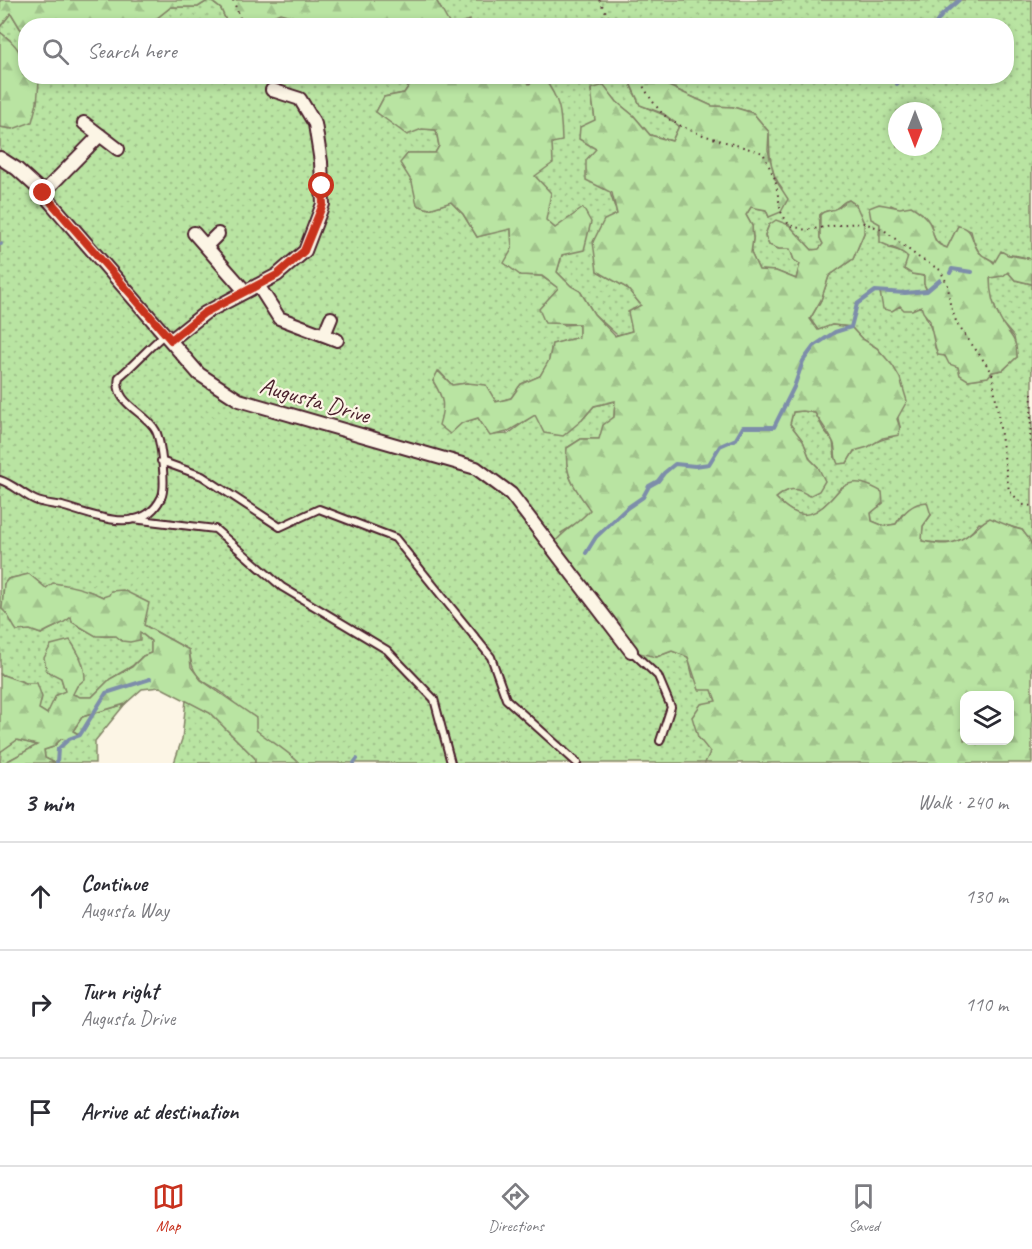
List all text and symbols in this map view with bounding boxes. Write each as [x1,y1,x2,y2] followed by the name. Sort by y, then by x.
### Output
[18,18,1014,84] search box
[39,35,72,68] icon: search
[87,37,177,65] text: Search here
[888,102,942,156] north arrow
[308,172,334,198] route start
[29,179,55,205] route end
[257,370,376,431] street label: Augusta Drive
[960,691,1014,745] map controls
[960,691,1014,745] button: layers
[24,786,74,819] text: 3 min
[918,790,1008,815] text: Walk · 240 m
[81,870,147,898] text: Continue
[24,880,57,913] icon: ahead
[965,884,1008,909] text: 130 m
[81,898,169,923] text: Augusta Way
[81,978,158,1006] text: Turn right
[24,988,57,1021] icon: right
[965,992,1008,1017] text: 110 m
[81,1006,175,1031] text: Augusta Drive
[24,1096,57,1129] icon: arrive
[81,1098,238,1126] text: Arrive at destination
[152,1180,185,1236] tab: Map
[488,1180,544,1236] tab: Directions
[847,1180,880,1236] tab: Saved

